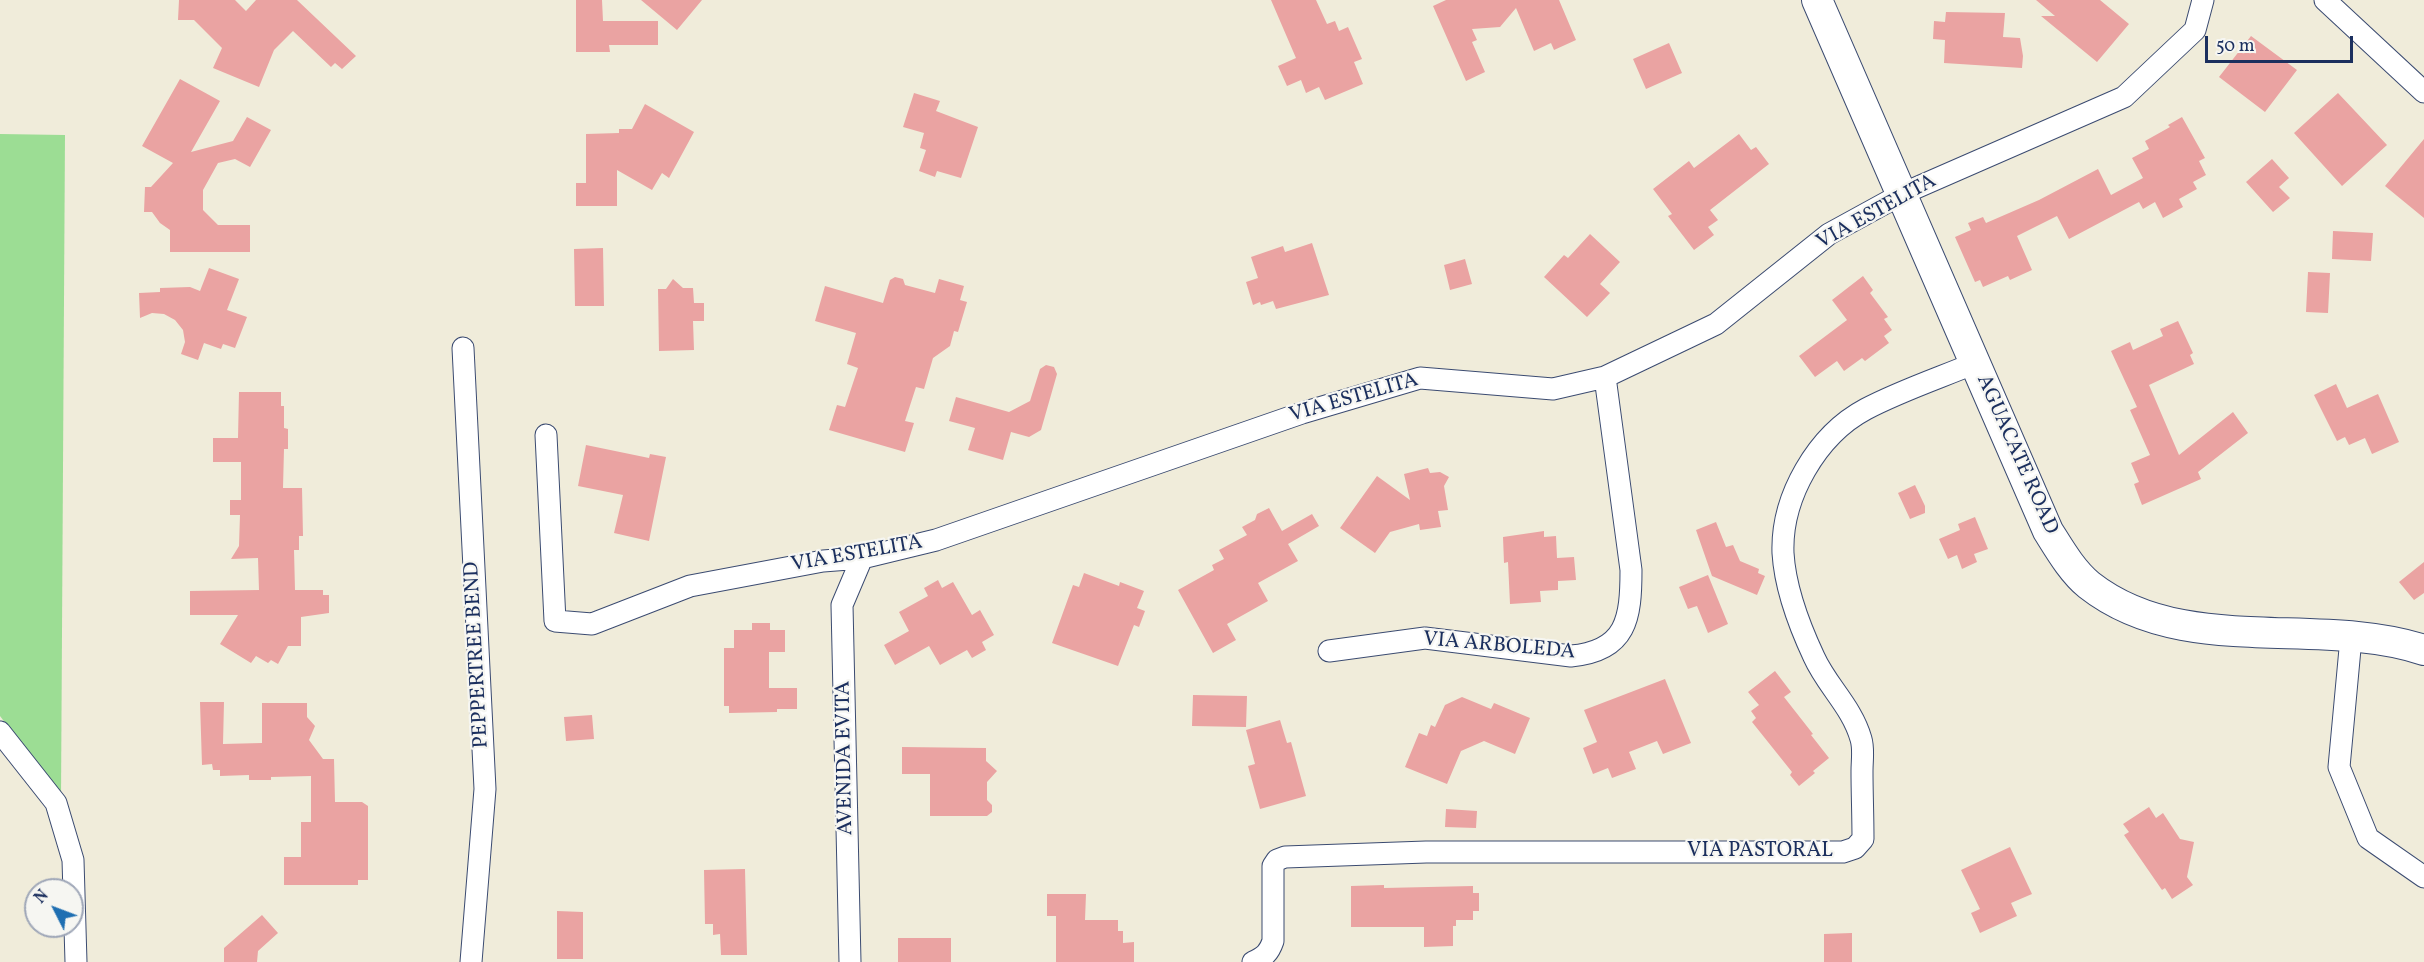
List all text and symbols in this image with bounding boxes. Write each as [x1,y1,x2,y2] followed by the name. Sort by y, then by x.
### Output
[2208,24,2356,62] scale bar
[2216,34,2255,59] text: 50 m
[1813,170,1941,256] street label: VIA ESTELITA
[1287,369,1421,429] street label: VIA ESTELITA
[1970,371,2062,539] street label: AGUACATE ROAD
[789,531,925,579] street label: VIA ESTELITA
[461,561,495,749] street label: PEPPERTREE BEND
[1422,628,1576,666] street label: VIA ARBOLEDA
[832,680,860,836] street label: AVENIDA EVITA
[1687,839,1833,865] street label: VIA PASTORAL
[24,878,84,938] north arrow
[30,886,54,909] text: N

